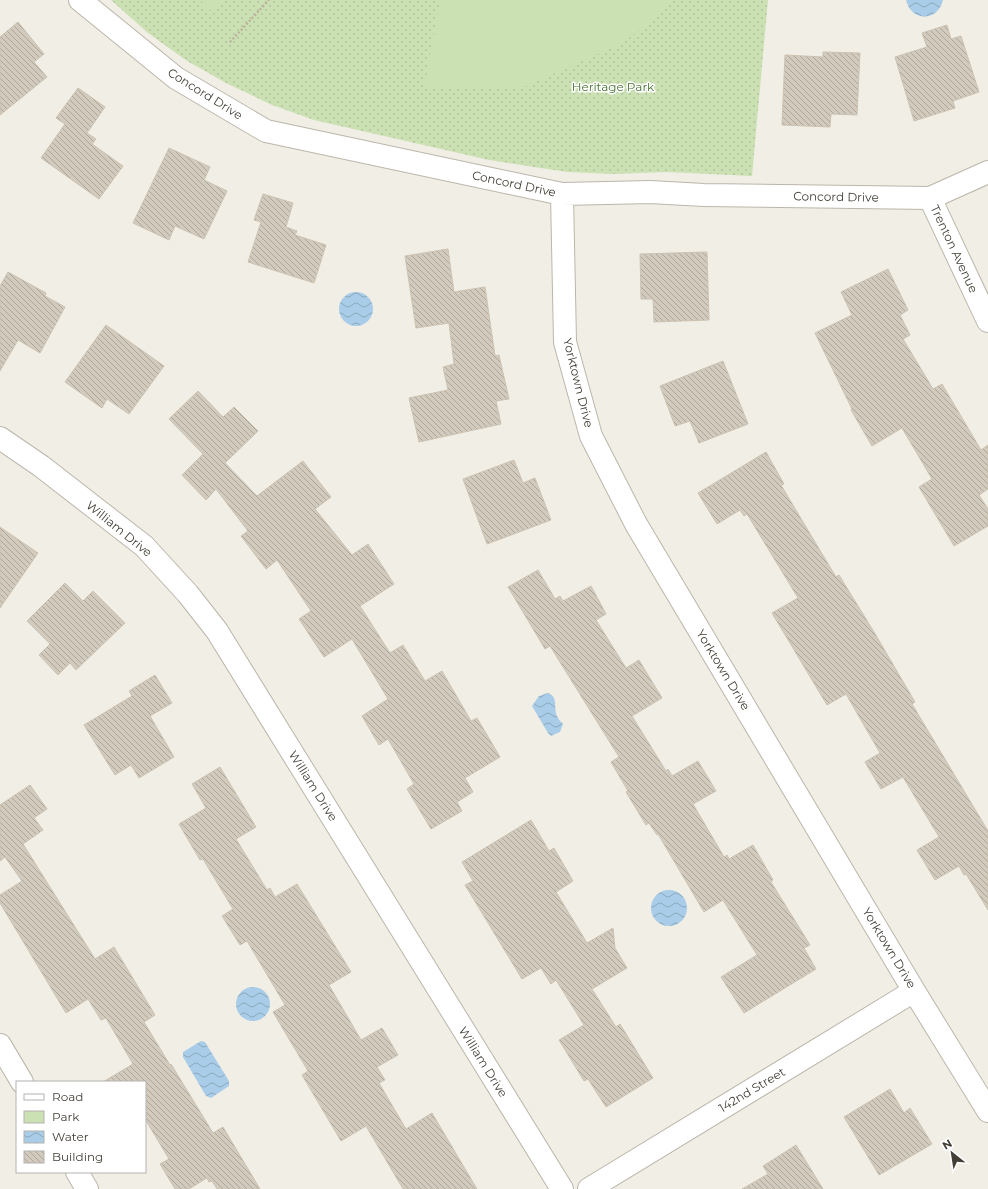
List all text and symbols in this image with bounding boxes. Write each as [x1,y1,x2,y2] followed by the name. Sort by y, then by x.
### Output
[165,65,245,123] street label: Concord Drive
[572,79,655,94] park label: Heritage Park
[471,167,557,200] street label: Concord Drive
[793,188,879,205] street label: Concord Drive
[927,202,981,295] street label: Trenton Avenue
[560,337,597,429] street label: Yorktown Drive
[83,497,155,560] street label: William Drive
[693,627,753,713] street label: Yorktown Drive
[286,748,341,824] street label: William Drive
[859,905,919,991] street label: Yorktown Drive
[456,1024,511,1100] street label: William Drive
[716,1064,788,1115] street label: 142nd Street
[16,1081,146,1173] legend
[52,1089,83,1104] text: Road
[52,1109,80,1124] text: Park
[52,1129,89,1144] text: Water
[932,1133,972,1173] north arrow
[940,1136,954,1153] text: N
[52,1149,103,1164] text: Building

